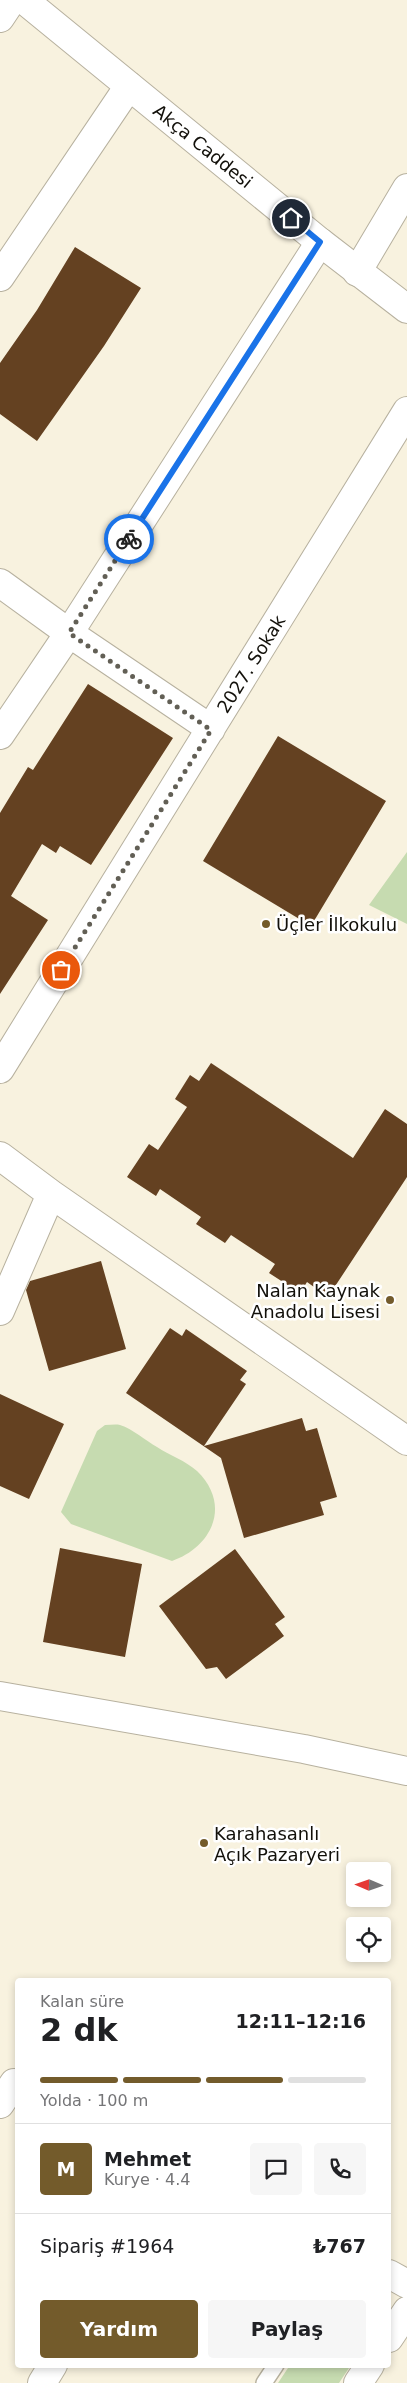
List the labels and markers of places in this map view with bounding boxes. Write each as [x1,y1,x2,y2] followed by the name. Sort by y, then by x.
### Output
[270,197,312,239] pin
[276,914,397,935] place label: Üçler İlkokulu
[260,918,272,930] marker: Üçler İlkokulu
[40,949,82,991] pin
[251,1280,381,1322] place label: Nalan Kaynak Anadolu Lisesi
[384,1294,396,1306] marker: Nalan Kaynak Anadolu Lisesi
[214,1823,340,1865] place label: Karahasanlı Açık Pazaryeri
[198,1837,210,1849] marker: Karahasanlı Açık Pazaryeri

